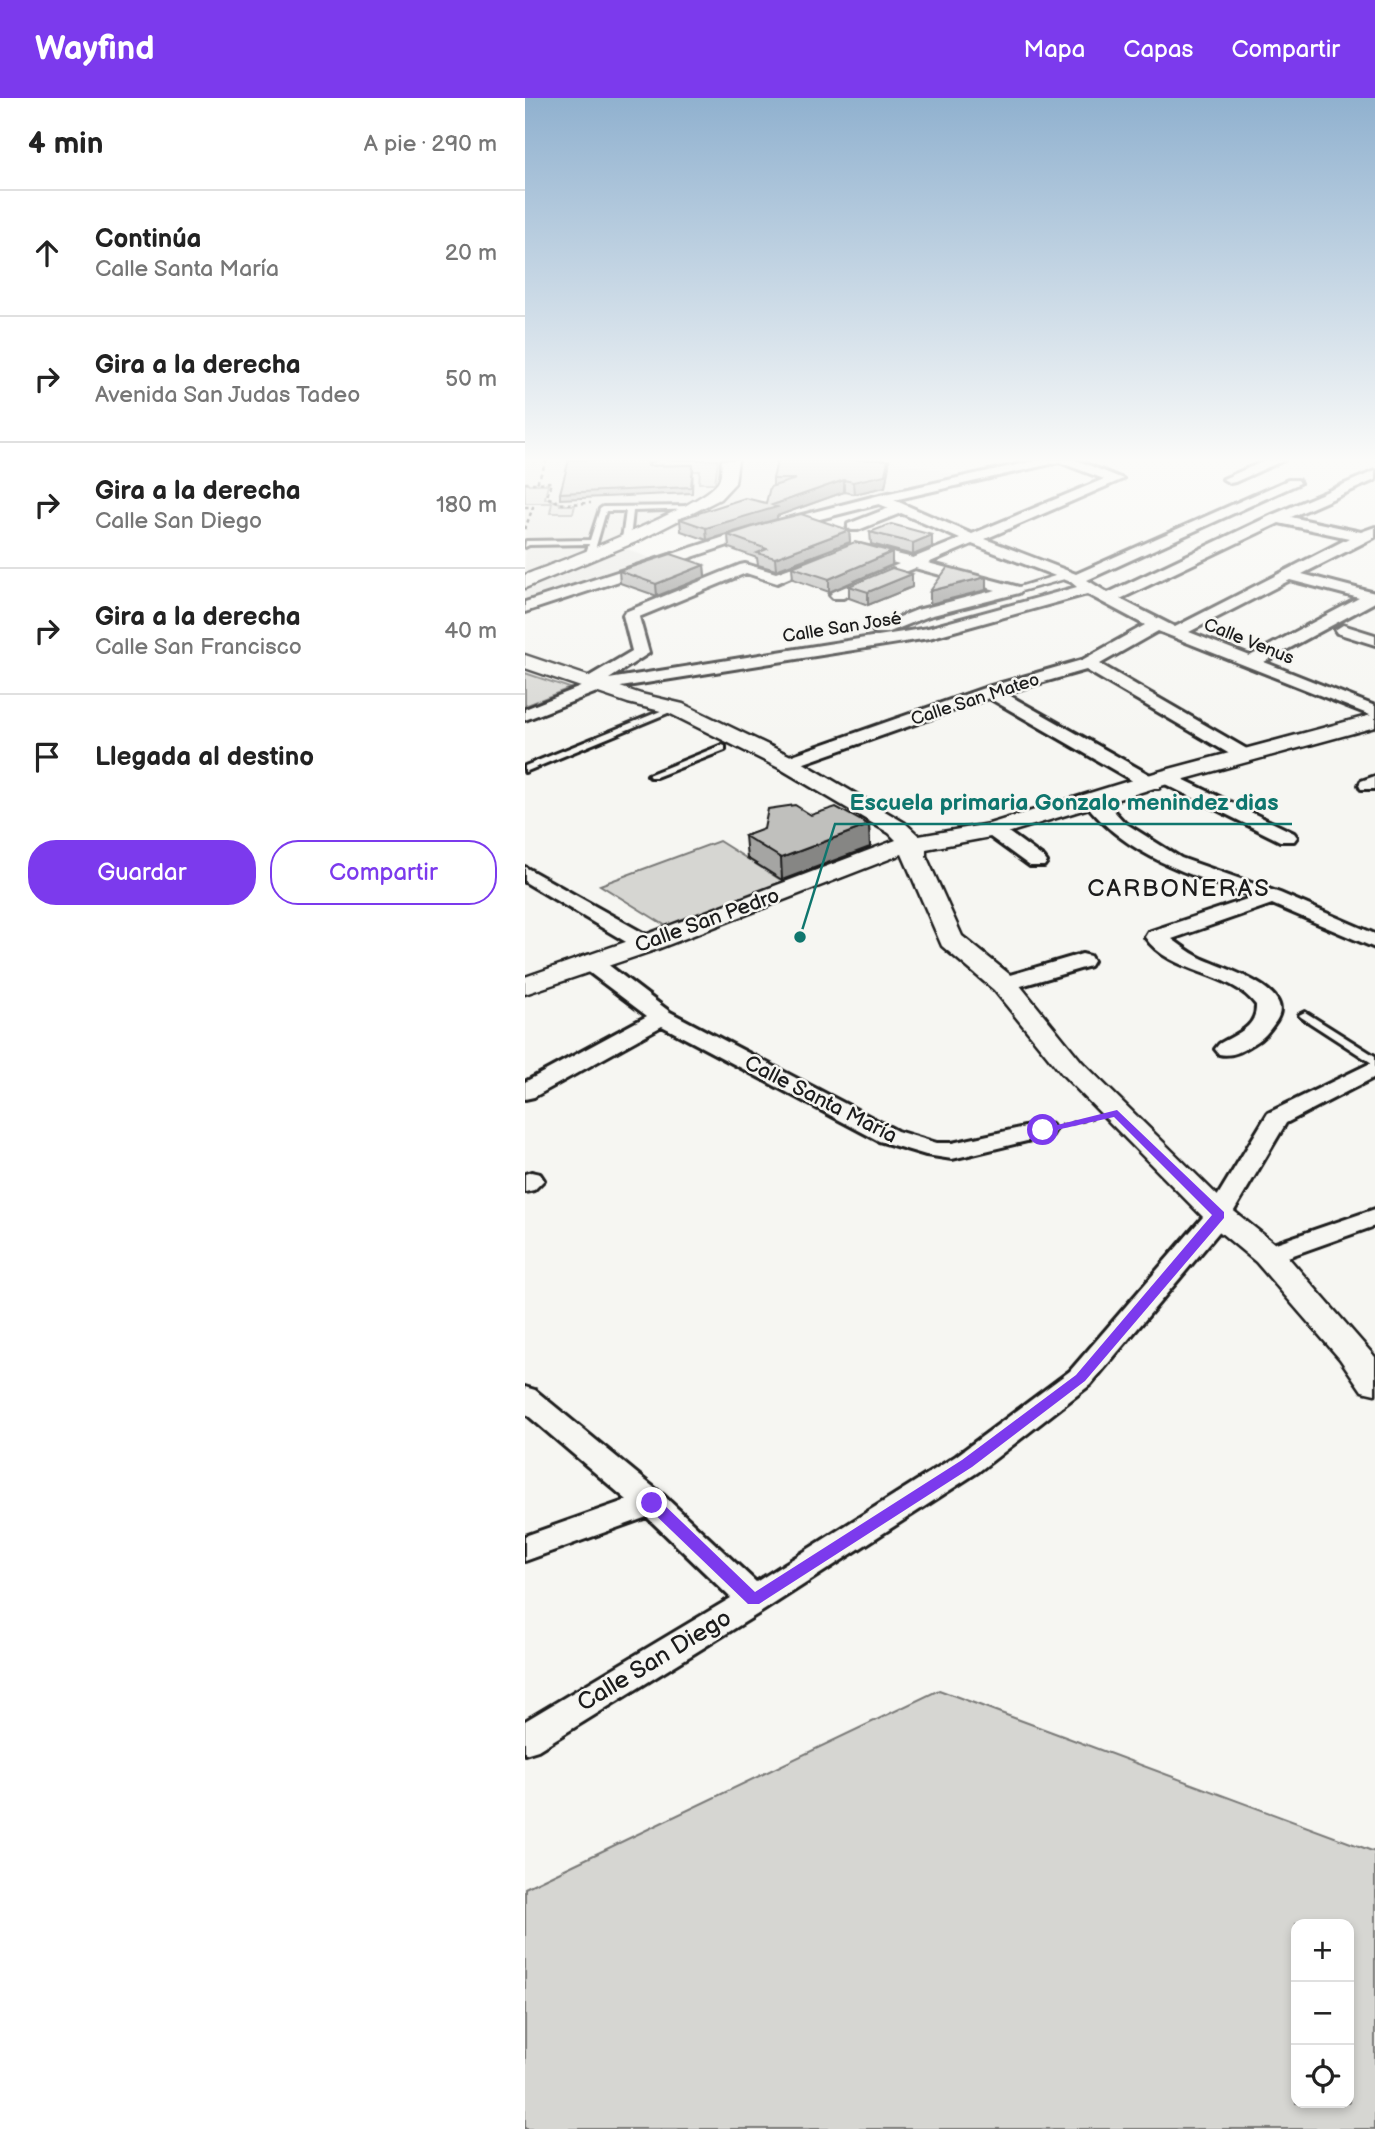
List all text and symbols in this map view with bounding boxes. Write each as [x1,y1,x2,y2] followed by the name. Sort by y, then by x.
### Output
[35,29,154,69] text: Wayfind
[1024,35,1085,64] text: Mapa
[1123,35,1193,64] text: Capas
[1231,35,1340,64] text: Compartir
[28,126,103,162] text: 4 min
[364,130,497,158] text: A pie · 290 m
[95,224,202,255] text: Continúa
[28,234,66,272] icon: ahead
[445,239,497,267] text: 20 m
[95,255,279,283] text: Calle Santa María
[95,350,301,381] text: Gira a la derecha
[28,360,66,398] icon: right
[445,365,497,393] text: 50 m
[95,381,360,409] text: Avenida San Judas Tadeo
[95,476,301,507] text: Gira a la derecha
[28,486,66,524] icon: right
[436,491,497,519] text: 180 m
[95,507,262,535] text: Calle San Diego
[95,602,301,633] text: Gira a la derecha
[781,608,903,647] street label: Calle San José
[28,612,66,650] icon: right
[1201,614,1297,669] street label: Calle Venus
[444,617,497,645] text: 40 m
[95,633,302,661] text: Calle San Francisco
[908,669,1042,730] street label: Calle San Mateo
[28,738,66,776] icon: arrive
[95,742,314,773] text: Llegada al destino
[835,780,1292,824] callout: Escuela primaria Gonzalo menindez dias
[849,789,1279,817] text: Escuela primaria Gonzalo menindez dias
[28,840,256,905] button: Guardar
[270,840,497,905] button: Compartir
[1087,874,1271,903] district label: CARBONERAS
[632,883,783,958] street label: Calle San Pedro
[740,1050,901,1149] street label: Calle Santa María
[1027,1114,1058,1145] route start
[636,1487,667,1518] route end
[572,1603,736,1718] street label: Calle San Diego
[1291,1919,1354,2108] map controls
[1291,1919,1354,1982] button: +
[1291,1982,1354,2045] button: −
[1291,2045,1354,2108] button: locate

